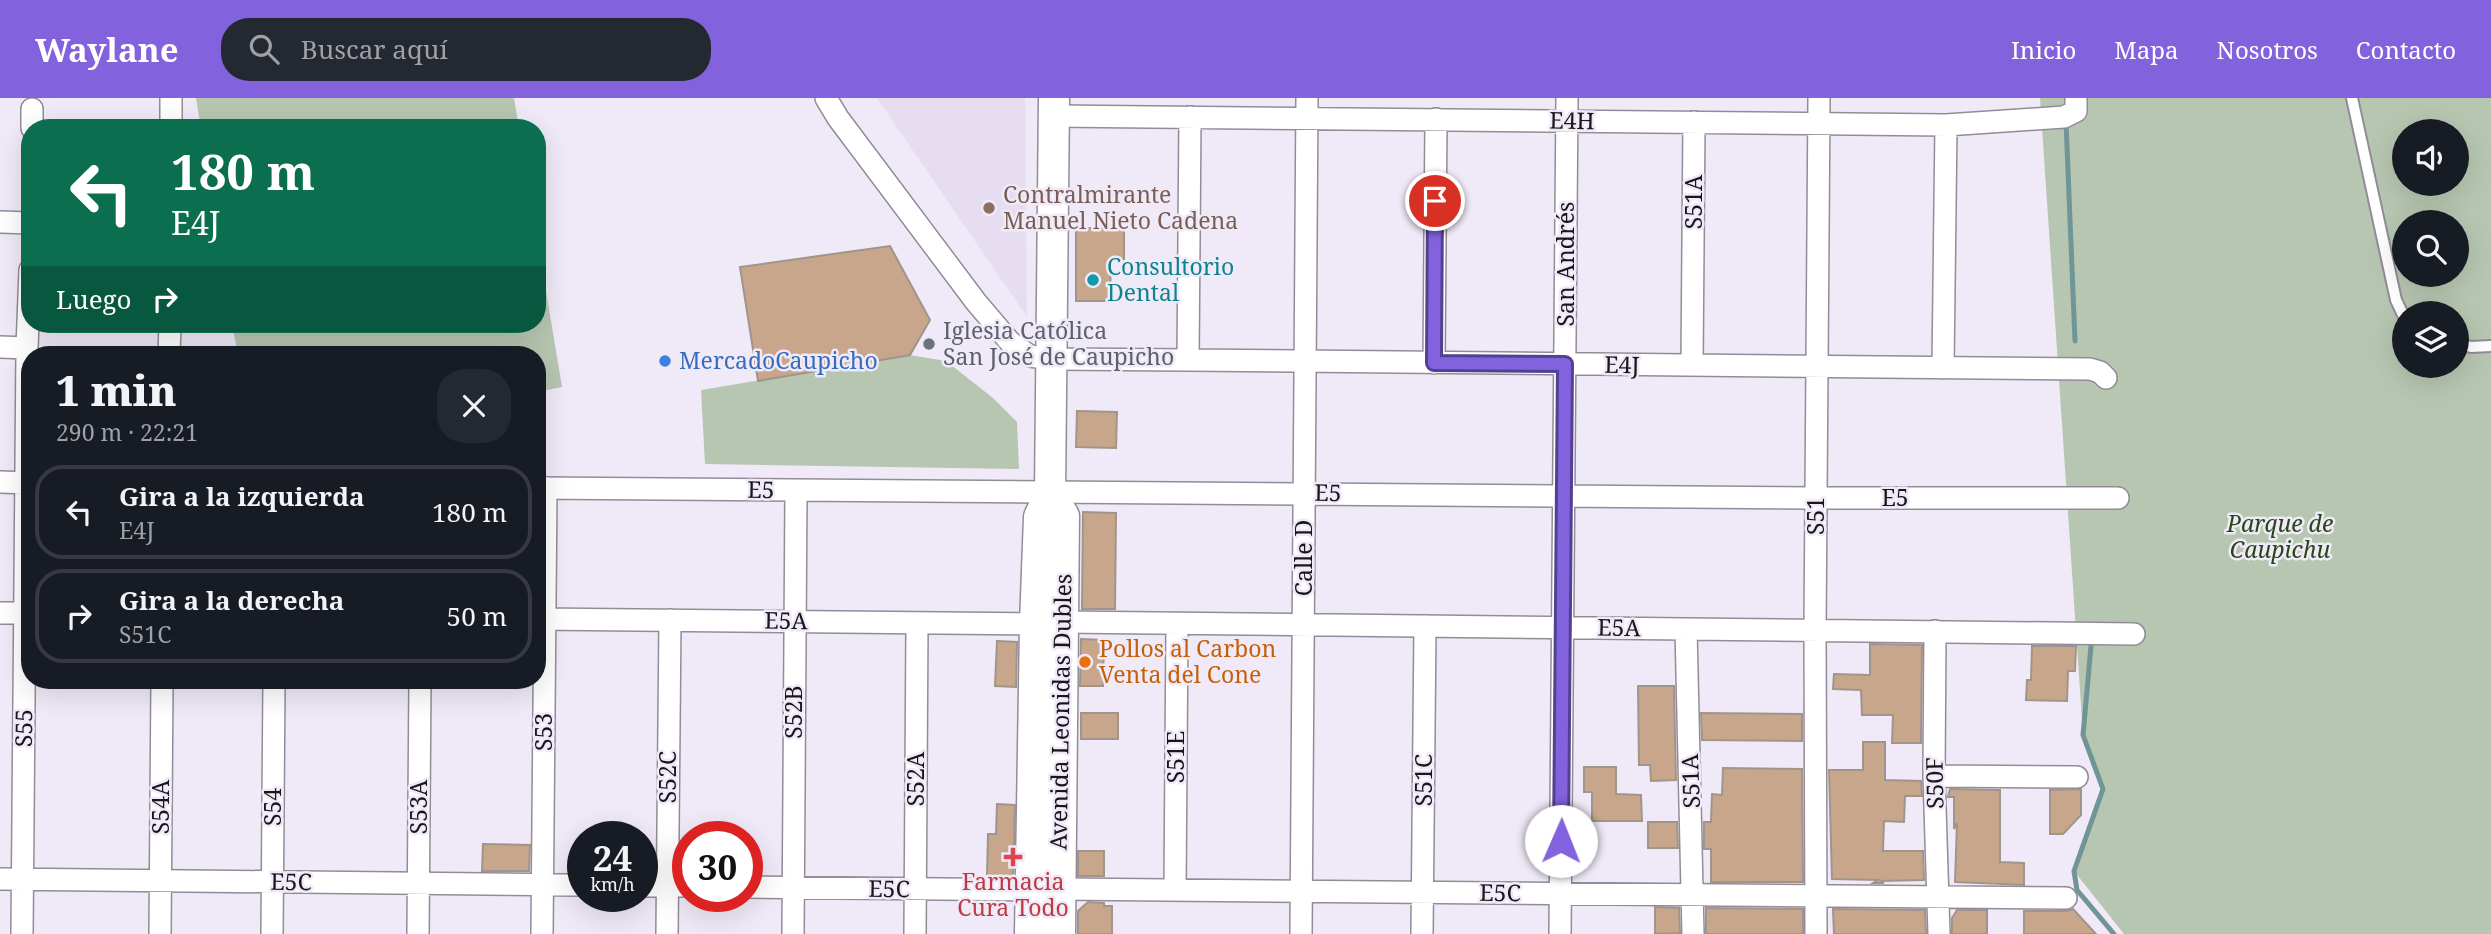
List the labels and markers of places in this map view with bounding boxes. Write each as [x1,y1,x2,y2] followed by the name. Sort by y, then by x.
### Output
[1405,171,1465,231] pin
[1003,178,1238,236] place label: Contralmirante Manuel Nieto Cadena
[981,200,997,216] marker: Contralmirante Manuel Nieto Cadena
[1107,250,1234,308] place label: Consultorio Dental
[1085,272,1101,288] marker: Consultorio Dental
[943,314,1174,372] place label: Iglesia Católica San José de Caupicho
[921,336,937,352] marker: Iglesia Católica San José de Caupicho
[679,344,878,376] place label: MercadoCaupicho
[657,353,673,369] marker: MercadoCaupicho
[1099,632,1276,690] place label: Pollos al Carbon Venta del Cone
[1077,654,1093,670] marker: Pollos al Carbon Venta del Cone
[1005,849,1021,865] marker: Farmacia Cura Todo
[957,865,1069,923] place label: Farmacia Cura Todo

